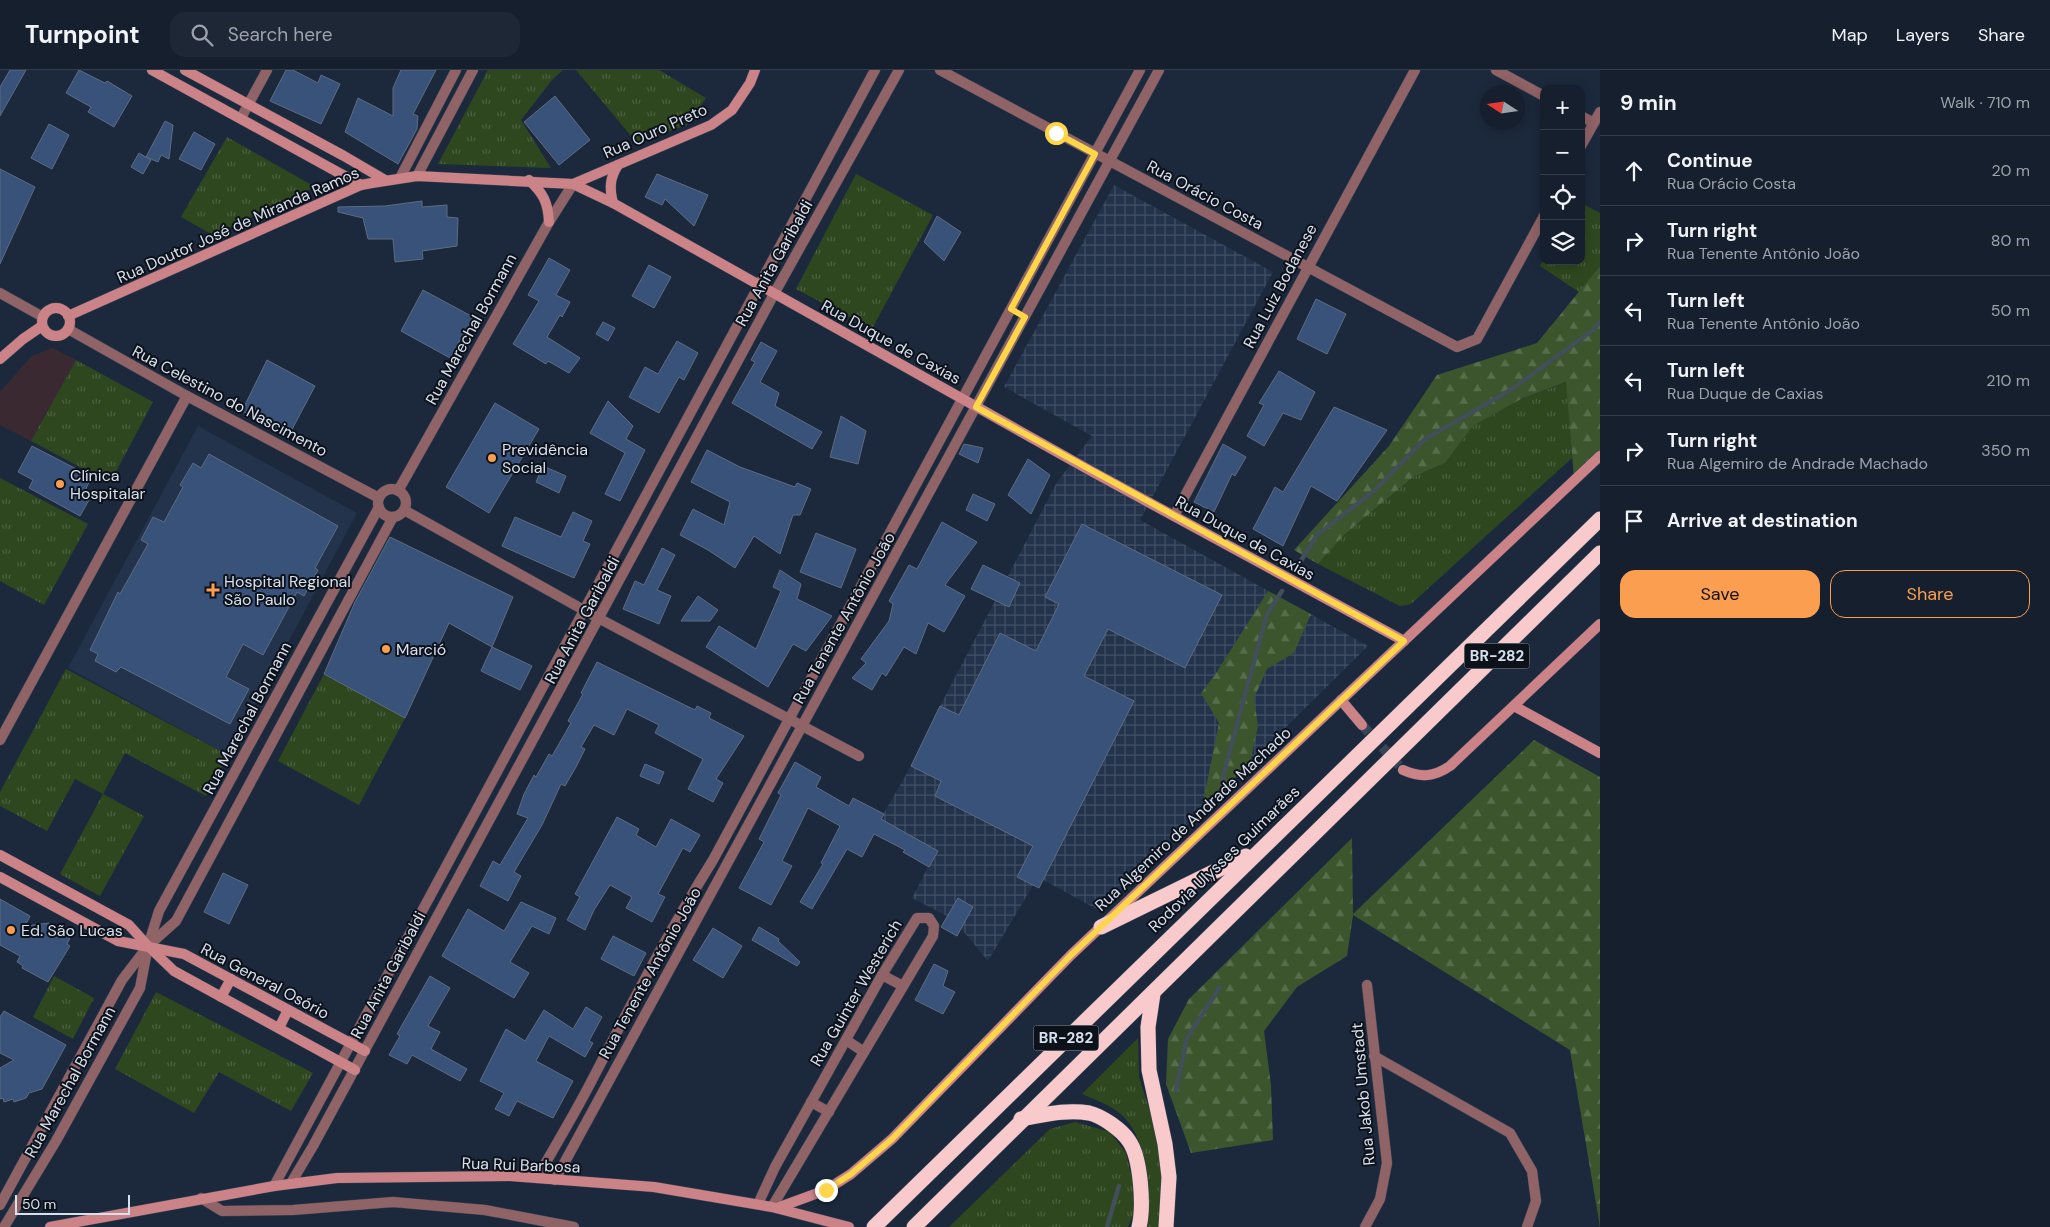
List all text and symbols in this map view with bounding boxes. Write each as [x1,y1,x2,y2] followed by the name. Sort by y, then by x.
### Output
[170,12,520,57] search box
[25,19,140,50] text: Turnpoint
[188,21,216,49] icon: search
[228,22,333,47] text: Search here
[1832,23,1868,47] text: Map
[1896,23,1950,47] text: Layers
[1978,23,2025,47] text: Share
[1480,85,1525,130] north arrow
[1540,85,1585,265] map controls
[1540,85,1585,130] button: +
[1620,89,1677,117] text: 9 min
[1940,92,2030,113] text: Walk · 710 m
[600,99,710,163] street label: Rua Ouro Preto
[1045,122,1068,145] route start
[1540,130,1585,175] button: −
[1667,148,1753,173] text: Continue
[1143,155,1267,235] street label: Rua Orácio Costa
[1620,157,1648,185] icon: ahead
[1991,160,2030,181] text: 20 m
[114,162,362,288] street label: Rua Doutor José de Miranda Ramos
[1667,173,1796,194] text: Rua Orácio Costa
[1540,175,1585,220] button: locate
[731,196,817,330] street label: Rua Anita Garibaldi
[1667,218,1757,243] text: Turn right
[1238,220,1322,352] street label: Rua Luiz Bodanese
[1540,220,1585,265] button: layers
[1620,227,1648,255] icon: right
[1991,230,2030,251] text: 80 m
[1667,243,1860,264] text: Rua Tenente Antônio João
[421,250,521,408] street label: Rua Marechal Bormann
[1667,288,1745,313] text: Turn left
[818,295,964,389] street label: Rua Duque de Caxias
[1620,297,1648,325] icon: left
[1991,300,2030,321] text: 50 m
[1667,313,1860,334] text: Rua Tenente Antônio João
[129,341,331,461] street label: Rua Celestino do Nascimento
[1667,358,1745,383] text: Turn left
[1620,367,1648,395] icon: left
[1986,370,2030,391] text: 210 m
[1667,383,1823,404] text: Rua Duque de Caxias
[1667,428,1757,453] text: Turn right
[1620,437,1648,465] icon: right
[502,439,588,478] place label: Previdência Social
[1981,440,2030,461] text: 350 m
[486,452,498,464] marker: Previdência Social
[1667,453,1928,474] text: Rua Algemiro de Andrade Machado
[70,465,146,504] place label: Clínica Hospitalar
[54,478,66,490] marker: Clínica Hospitalar
[1172,491,1318,585] street label: Rua Duque de Caxias
[1620,507,1648,535] icon: arrive
[1667,508,1858,533] text: Arrive at destination
[788,529,900,707] street label: Rua Tenente Antônio João
[540,553,624,687] street label: Rua Anita Garibaldi
[1620,570,1820,618] button: Save
[1830,570,2030,618] button: Share
[224,571,351,610] place label: Hospital Regional São Paulo
[206,583,220,597] marker: Hospital Regional São Paulo
[198,638,296,798] street label: Rua Marechal Bormann
[396,639,446,660] place label: Marció
[380,643,392,655] marker: Marció
[1464,644,1530,668] road number: BR-282
[1090,722,1296,916] street label: Rua Algemiro de Andrade Machado
[1144,781,1304,937] street label: Rodovia Ulysses Guimarães
[594,884,706,1062] street label: Rua Tenente Antônio João
[346,908,430,1042] street label: Rua Anita Garibaldi
[805,916,907,1070] street label: Rua Guinter Westerich
[21,920,123,941] place label: Ed. São Lucas
[5,924,17,936] marker: Ed. São Lucas
[197,938,333,1024] street label: Rua General Osório
[20,1003,120,1161] street label: Rua Marechal Bormann
[1346,1022,1380,1166] street label: Rua Jakob Umstadt
[1034,1026,1098,1050] road number: BR-282
[461,1152,581,1178] street label: Rua Rui Barbosa
[815,1179,838,1202] route end
[15,1192,130,1215] scale bar
[22,1195,56,1213] text: 50 m

